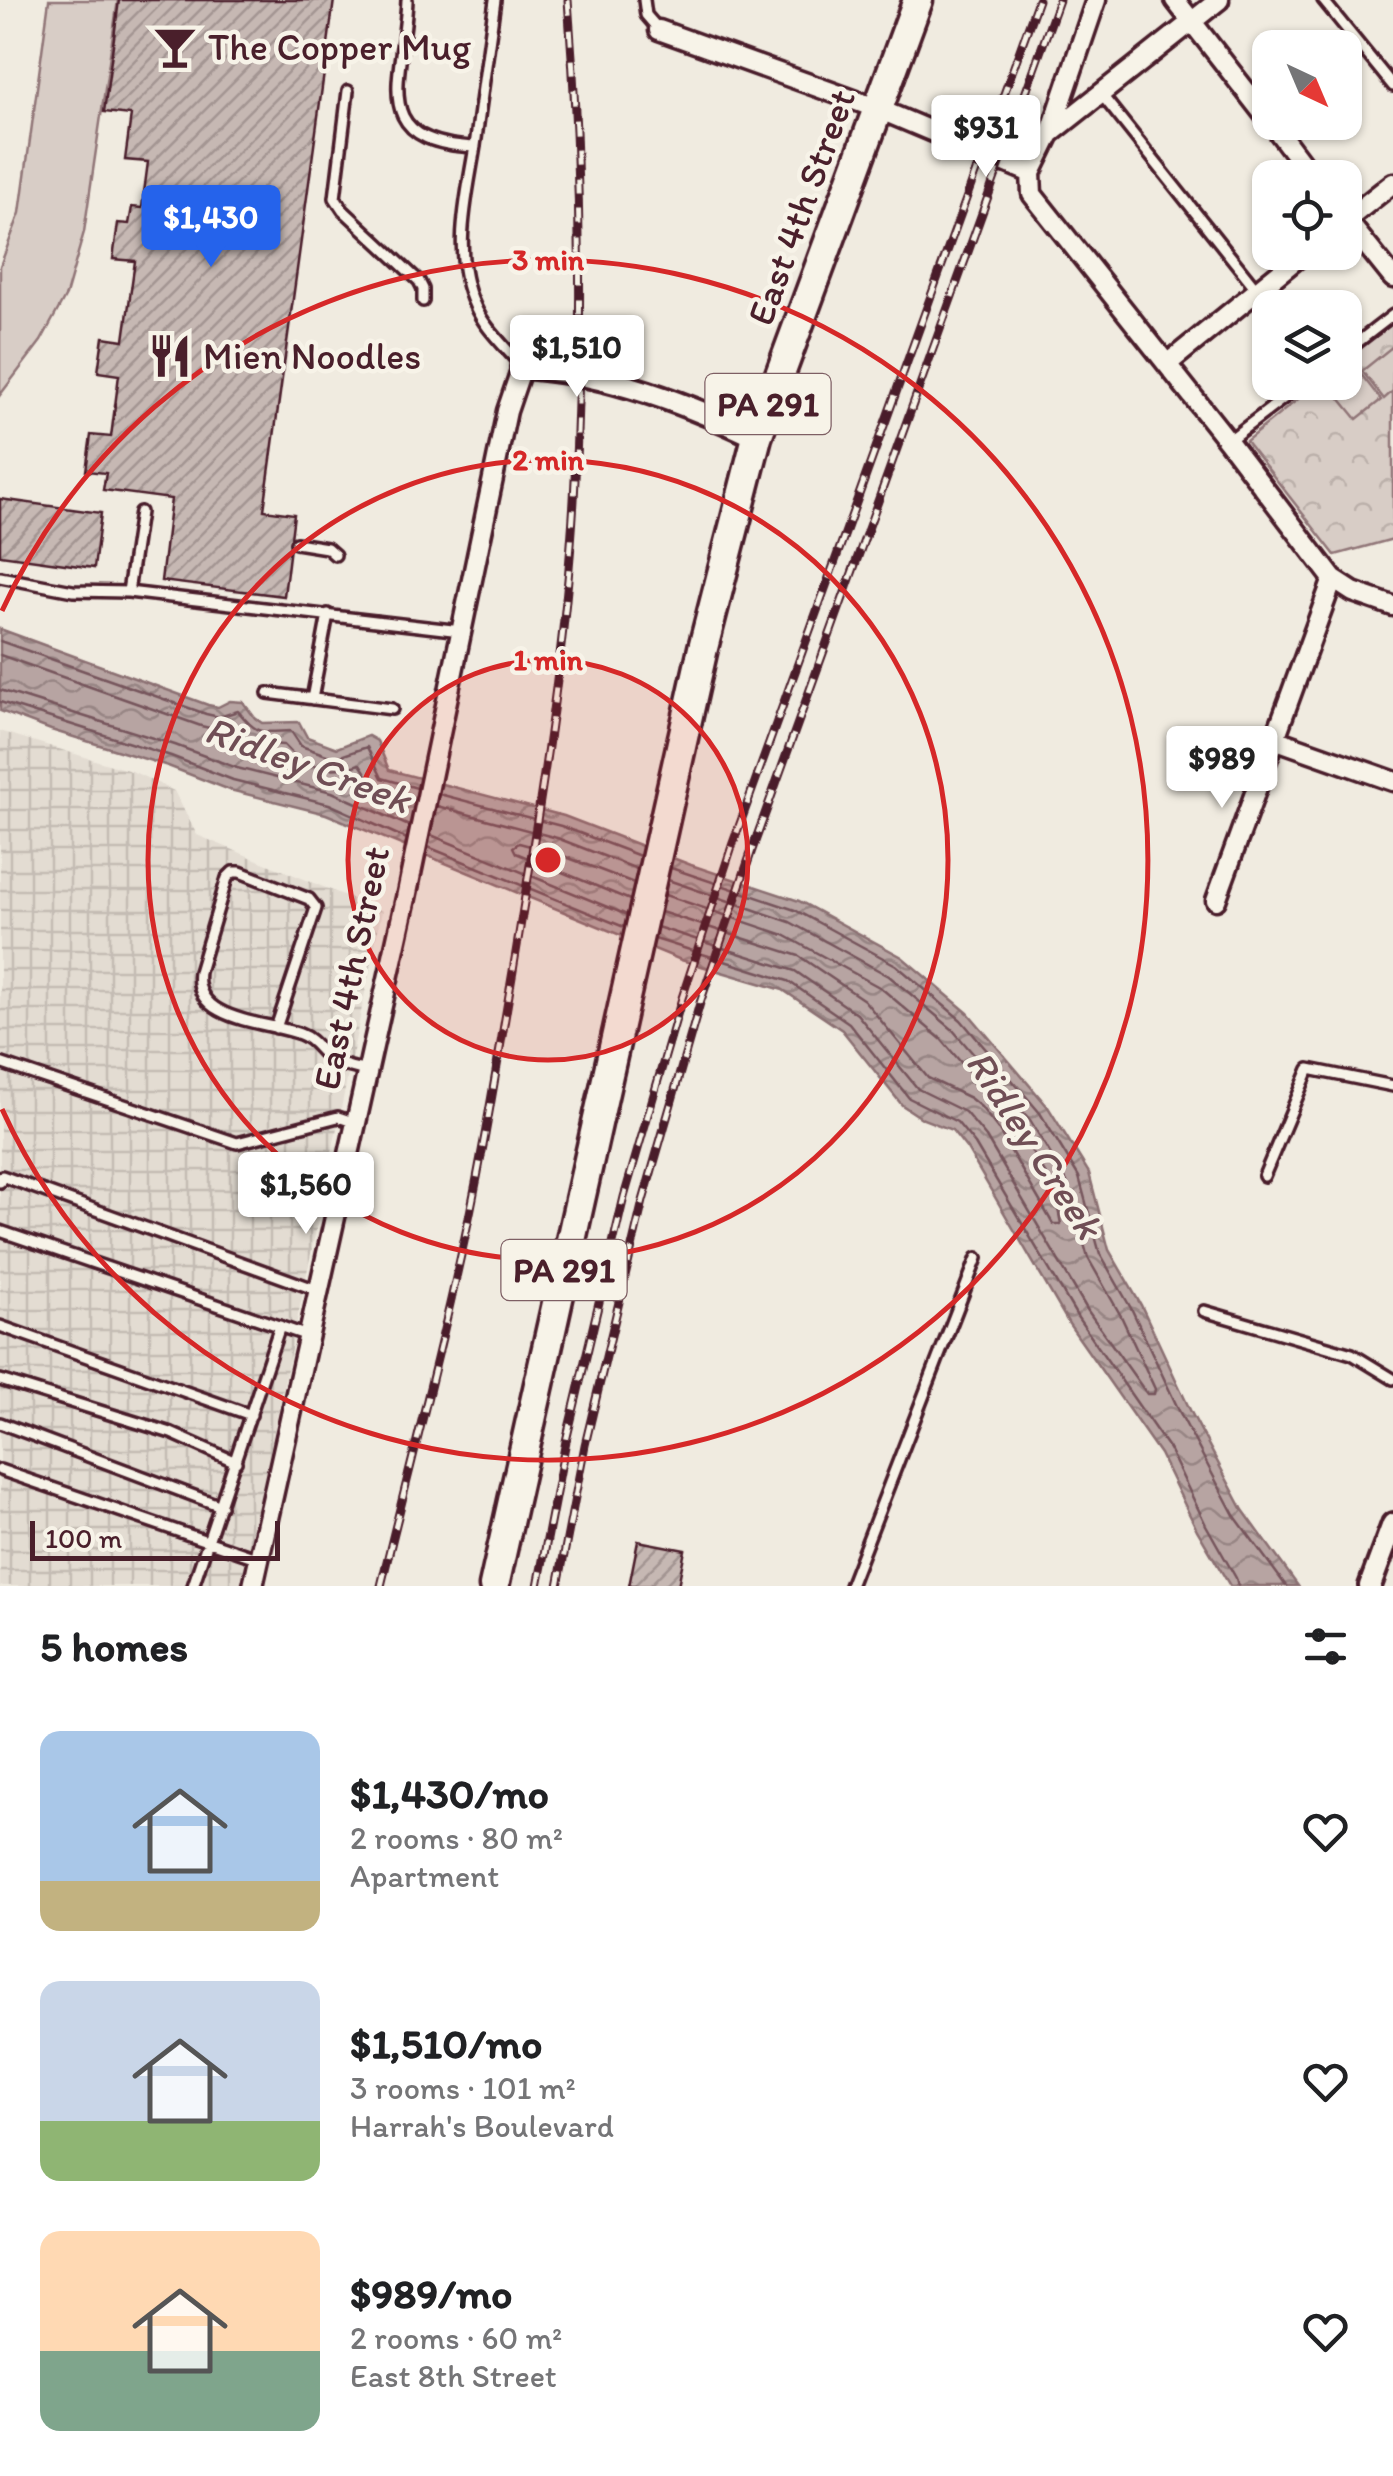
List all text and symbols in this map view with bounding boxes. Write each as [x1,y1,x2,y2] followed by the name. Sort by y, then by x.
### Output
[151,23,199,71] bar icon: The Copper Mug
[208,24,472,70] place label: The Copper Mug
[1252,30,1362,140] north arrow
[1252,30,1362,400] map controls
[737,83,865,331] street label: East 4th Street
[927,95,1045,180] pin: $931
[953,108,1019,146] text: $931
[1252,160,1362,270] button: locate
[130,185,292,270] pin: $1,430
[163,198,259,236] text: $1,430
[512,241,585,278] text: 3 min
[1252,290,1362,400] button: layers
[496,315,658,400] pin: $1,510
[532,328,622,366] text: $1,510
[146,332,194,380] restaurant icon: Mien Noodles
[203,333,421,379] place label: Mien Noodles
[706,374,830,434] road number: PA 291
[512,441,585,478] text: 2 min
[513,641,584,678] text: 1 min
[199,705,420,824] water label: Ridley Creek
[1163,726,1281,811] pin: $989
[1188,739,1256,777] text: $989
[303,842,399,1094] street label: East 4th Street
[530,842,566,878] centre of rings
[956,1041,1115,1249] water label: Ridley Creek
[225,1152,387,1237] pin: $1,560
[260,1165,352,1203] text: $1,560
[502,1240,626,1300] road number: PA 291
[30,1516,280,1560] scale bar
[45,1521,122,1555] text: 100 m
[1298,1619,1353,1674] icon: filters
[40,1621,188,1672] text: 5 homes
[350,1768,549,1819] text: $1,430/mo
[120,1771,240,1891] icon: home
[1298,1804,1353,1859] icon: heart
[350,1819,563,1857] text: 2 rooms · 80 m²
[350,1857,499,1895] text: Apartment
[350,2018,542,2069] text: $1,510/mo
[120,2021,240,2141] icon: home
[1298,2054,1353,2109] icon: heart
[350,2069,576,2107] text: 3 rooms · 101 m²
[350,2107,614,2145] text: Harrah's Boulevard
[350,2268,513,2319] text: $989/mo
[120,2271,240,2391] icon: home
[1298,2304,1353,2359] icon: heart
[350,2319,562,2357] text: 2 rooms · 60 m²
[350,2357,557,2395] text: East 8th Street

